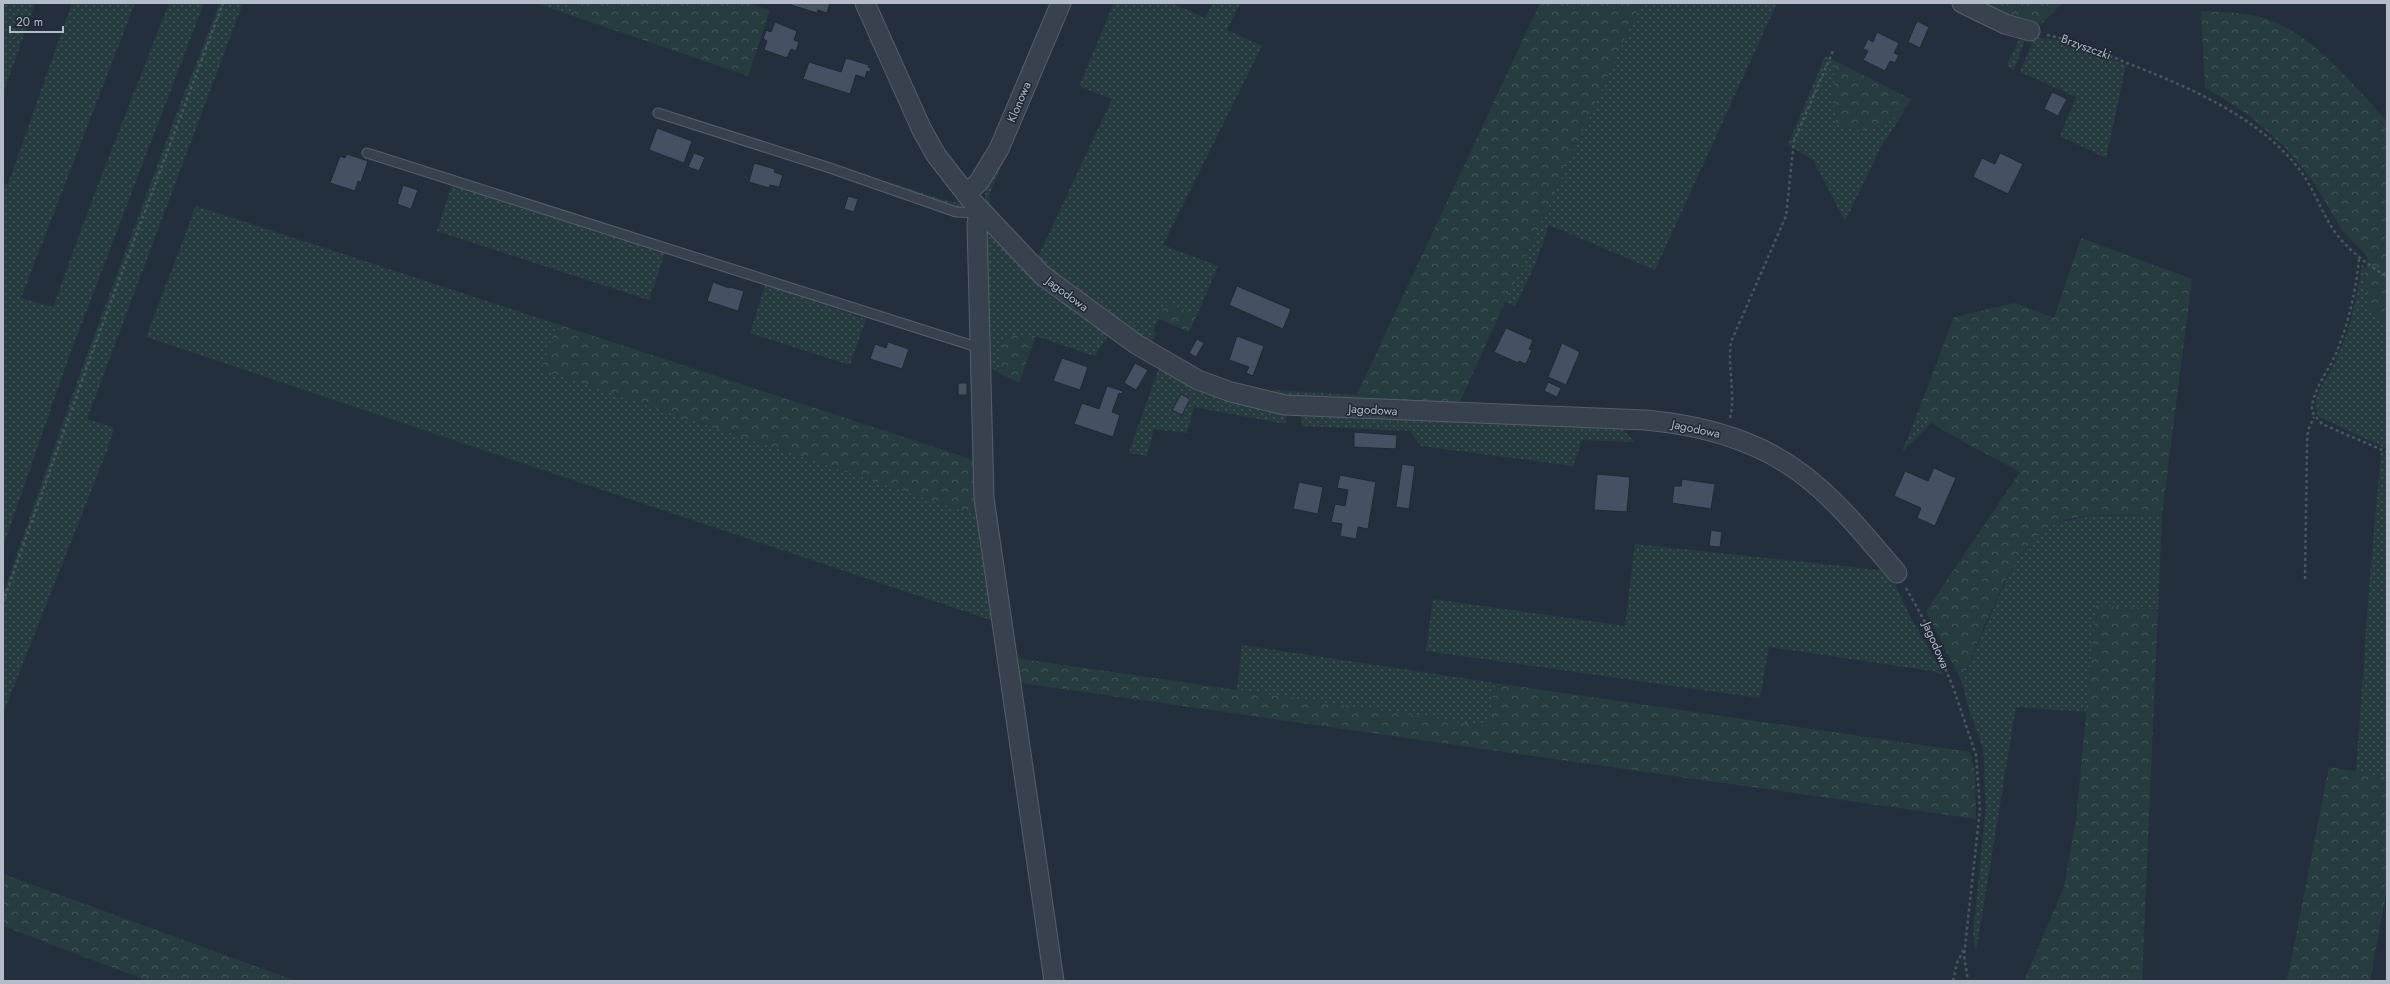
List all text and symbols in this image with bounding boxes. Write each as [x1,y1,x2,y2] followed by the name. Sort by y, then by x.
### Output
[10,8,63,34] scale bar
[16,13,43,31] text: 20 m
[2058,30,2114,64] street label: Brzyszczki
[1002,79,1036,125] street label: Klonowa
[1040,271,1092,316] street label: Jagodowa
[1346,400,1398,420] street label: Jagodowa
[1668,415,1722,443] street label: Jagodowa
[1917,617,1954,671] street label: Jagodowa

